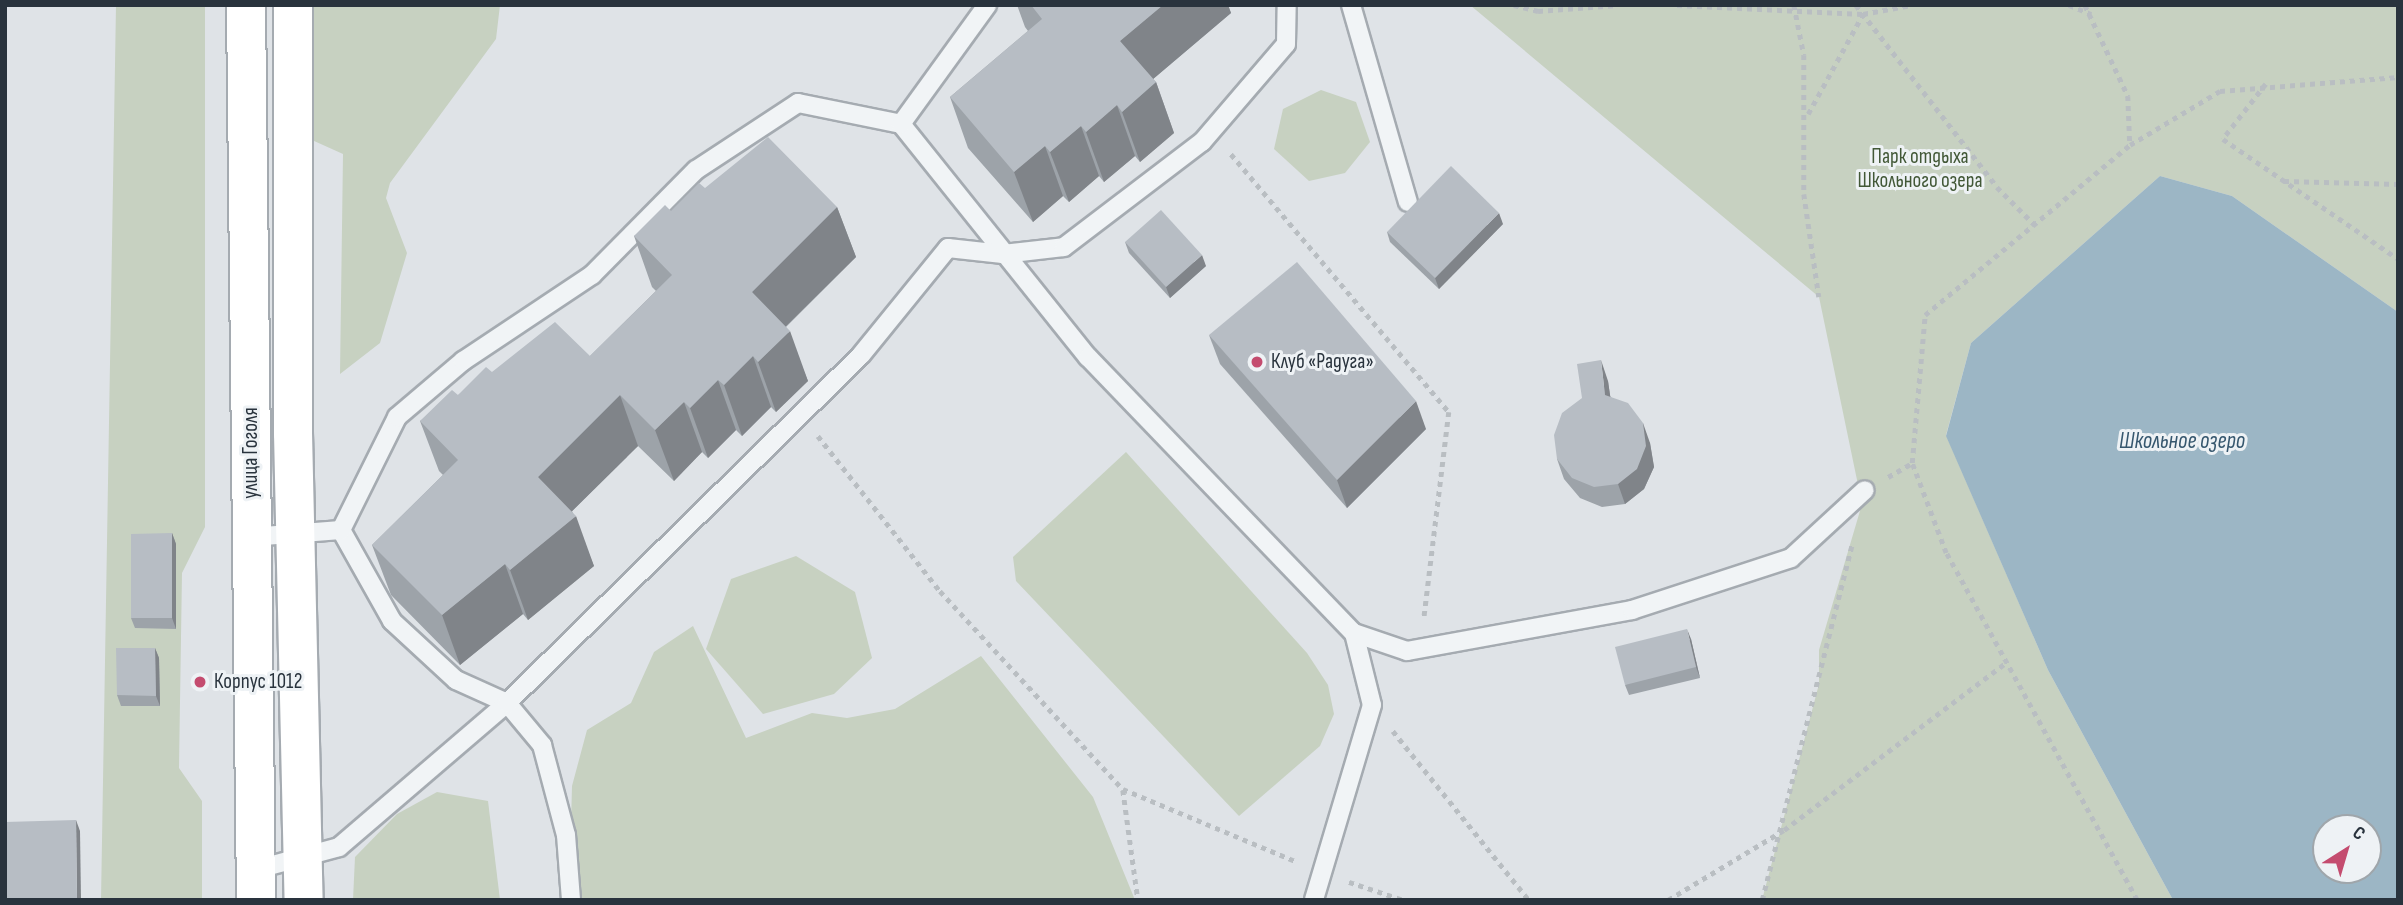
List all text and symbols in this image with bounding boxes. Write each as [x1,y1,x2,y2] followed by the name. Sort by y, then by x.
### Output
[1858,144,1982,194] park label: Парк отдыха Школьного озера
[1271,349,1374,375] place label: Клуб «Радуга»
[1249,354,1265,370] marker: Клуб «Радуга»
[238,407,264,499] street label: улица Гоголя
[2119,427,2245,455] water label: Школьное озеро
[214,669,302,695] place label: Корпус 1012
[192,674,208,690] marker: Корпус 1012
[2312,814,2382,884] north arrow
[2348,821,2370,846] text: С

